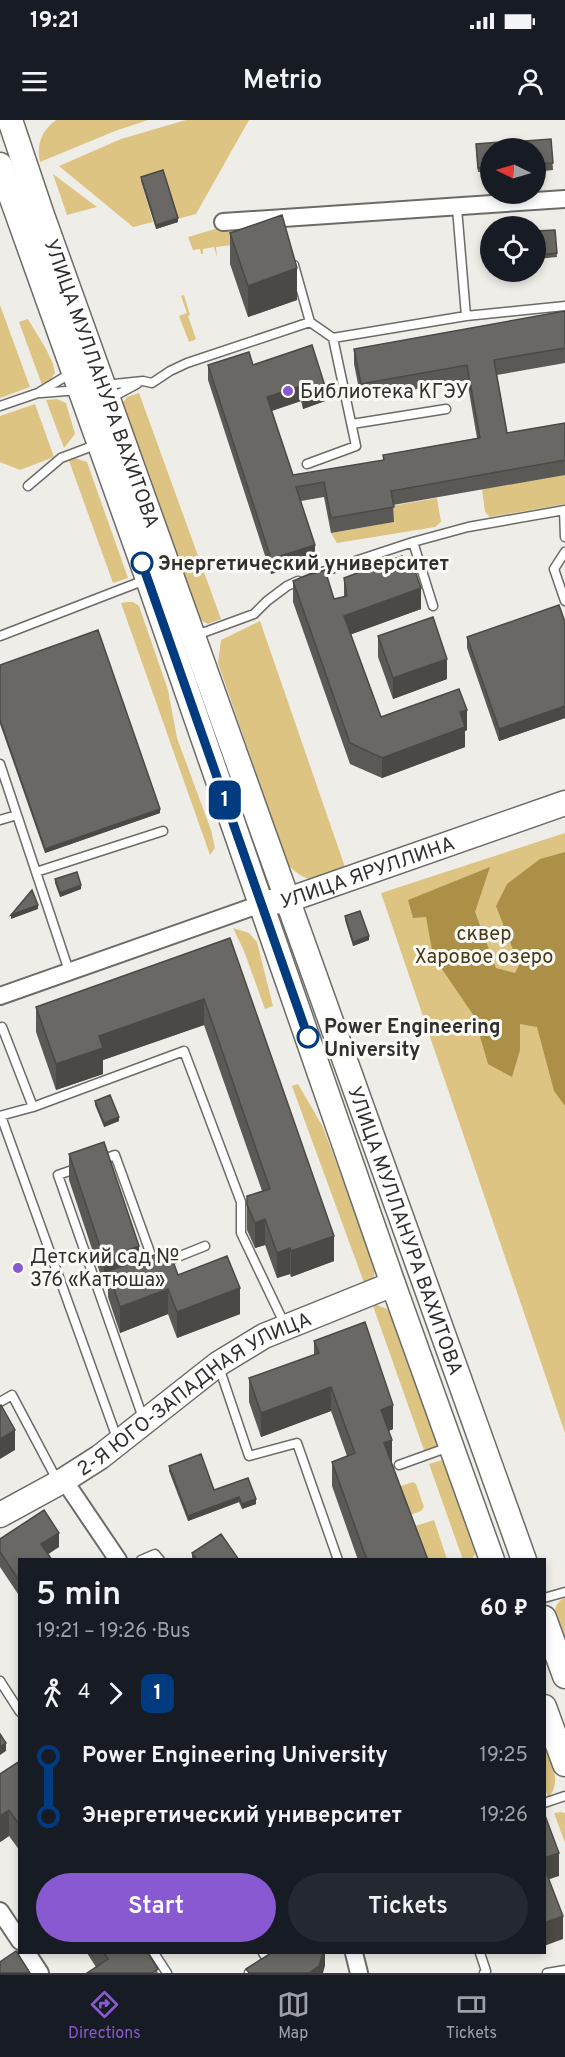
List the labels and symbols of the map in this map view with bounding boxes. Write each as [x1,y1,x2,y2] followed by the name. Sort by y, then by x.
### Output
[480,138,546,204] north arrow
[37,236,164,532] street label: УЛИЦА МУЛЛАНУРА ВАХИТОВА
[300,380,469,406] place label: Библиотека КГЭУ
[281,384,295,398] marker: Библиотека КГЭУ
[131,552,153,574] marker: Энергетический университет
[158,552,449,578] place label: Энергетический университет
[206,780,244,820] line badge: 1
[279,832,459,916] street label: УЛИЦА ЯРУЛЛИНА
[415,922,553,971] park label: сквер Харовое озеро
[324,1015,501,1064] place label: Power Engineering University
[297,1026,319,1048] marker: Power Engineering University
[340,1083,468,1379] street label: УЛИЦА МУЛЛАНУРА ВАХИТОВА
[30,1245,179,1294] place label: Детский сад № 376 «Катюша»
[11,1261,25,1275] marker: Детский сад № 376 «Катюша»
[73,1307,316,1483] street label: 2-Я ЮГО-ЗАПАДНАЯ УЛИЦА

